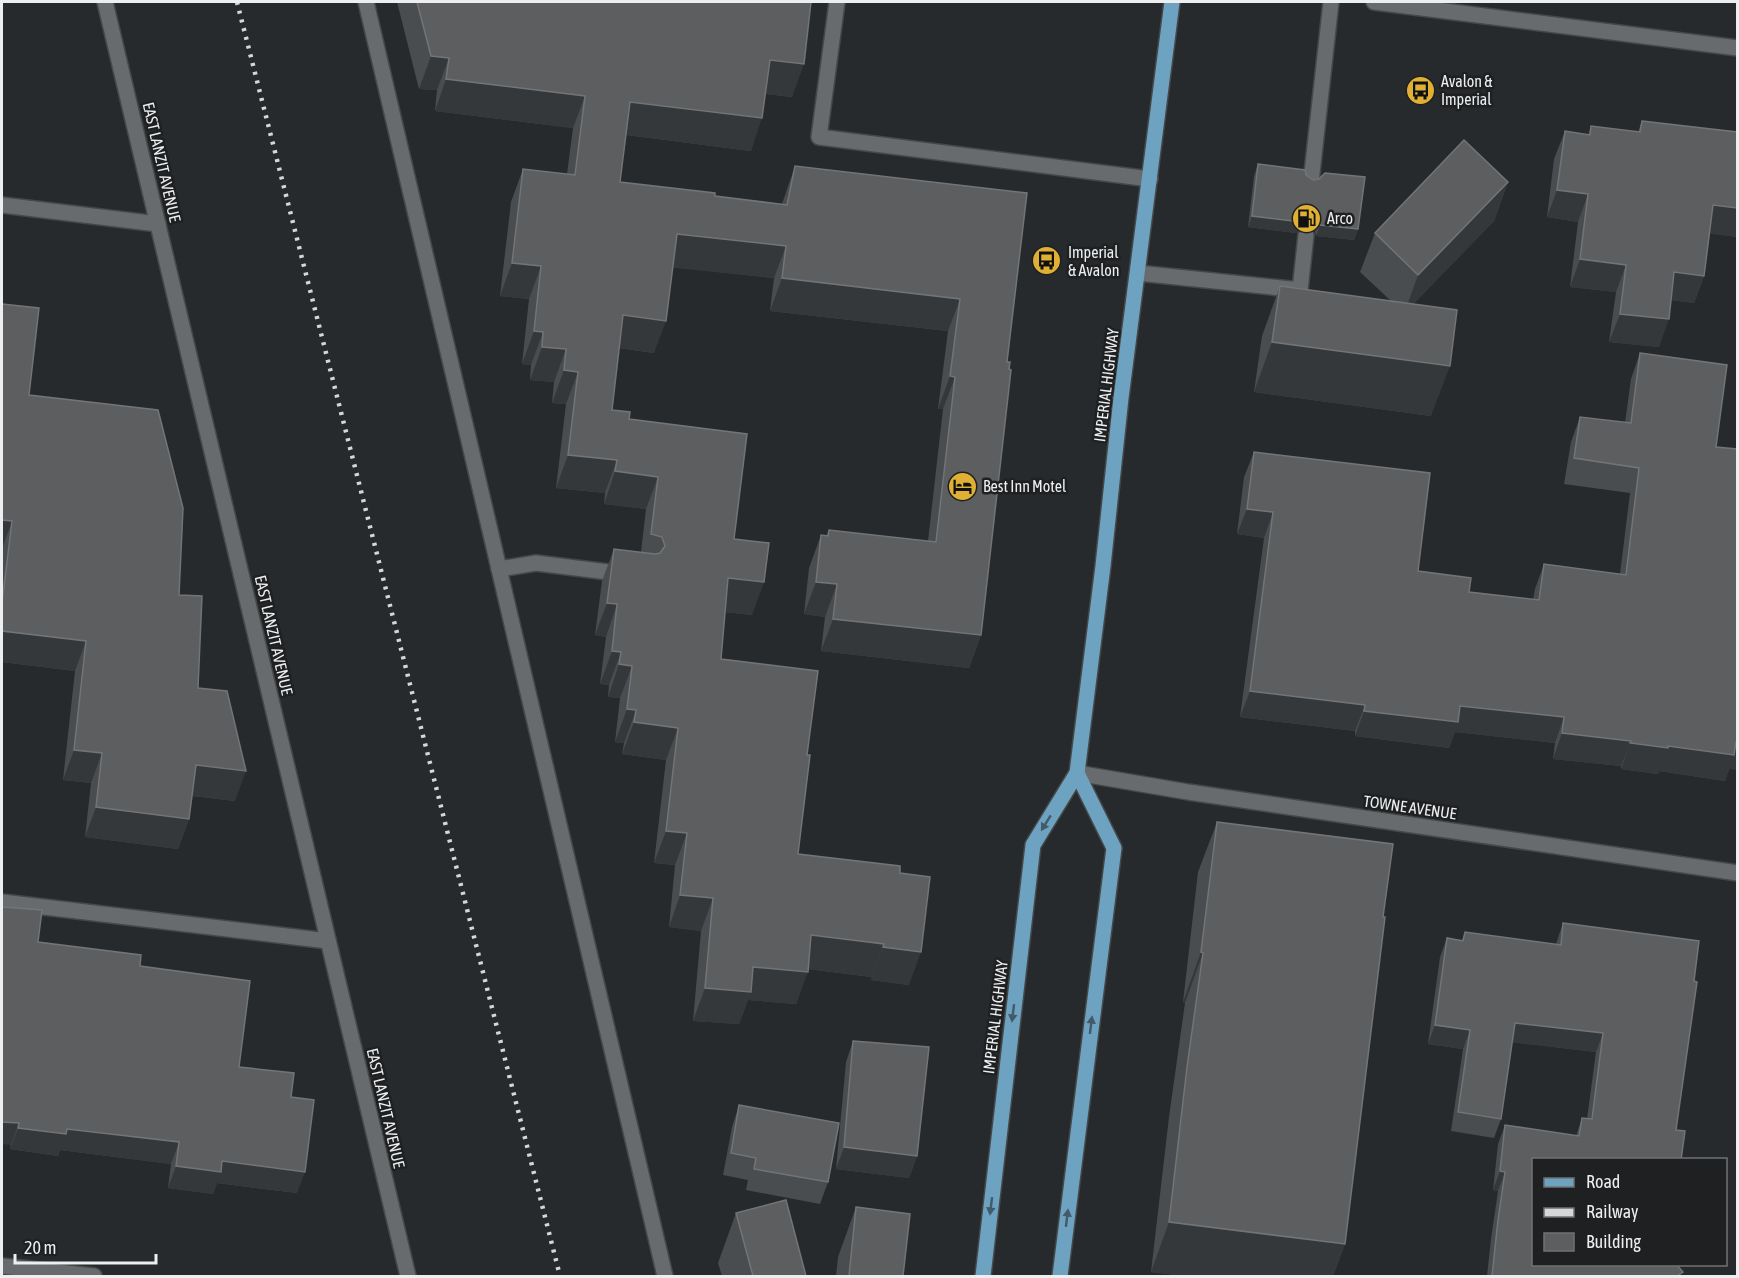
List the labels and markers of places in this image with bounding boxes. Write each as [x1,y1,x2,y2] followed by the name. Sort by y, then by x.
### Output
[1441,72,1493,109] place label: Avalon & Imperial
[1404,74,1436,106] bus stop icon: Avalon & Imperial
[1290,202,1322,234] fuel station icon: Arco
[1327,209,1353,227] place label: Arco
[1068,243,1120,279] place label: Imperial & Avalon
[1031,245,1063,277] bus stop icon: Imperial & Avalon
[946,470,978,502] hotel icon: Best Inn Motel
[983,477,1067,495] place label: Best Inn Motel

